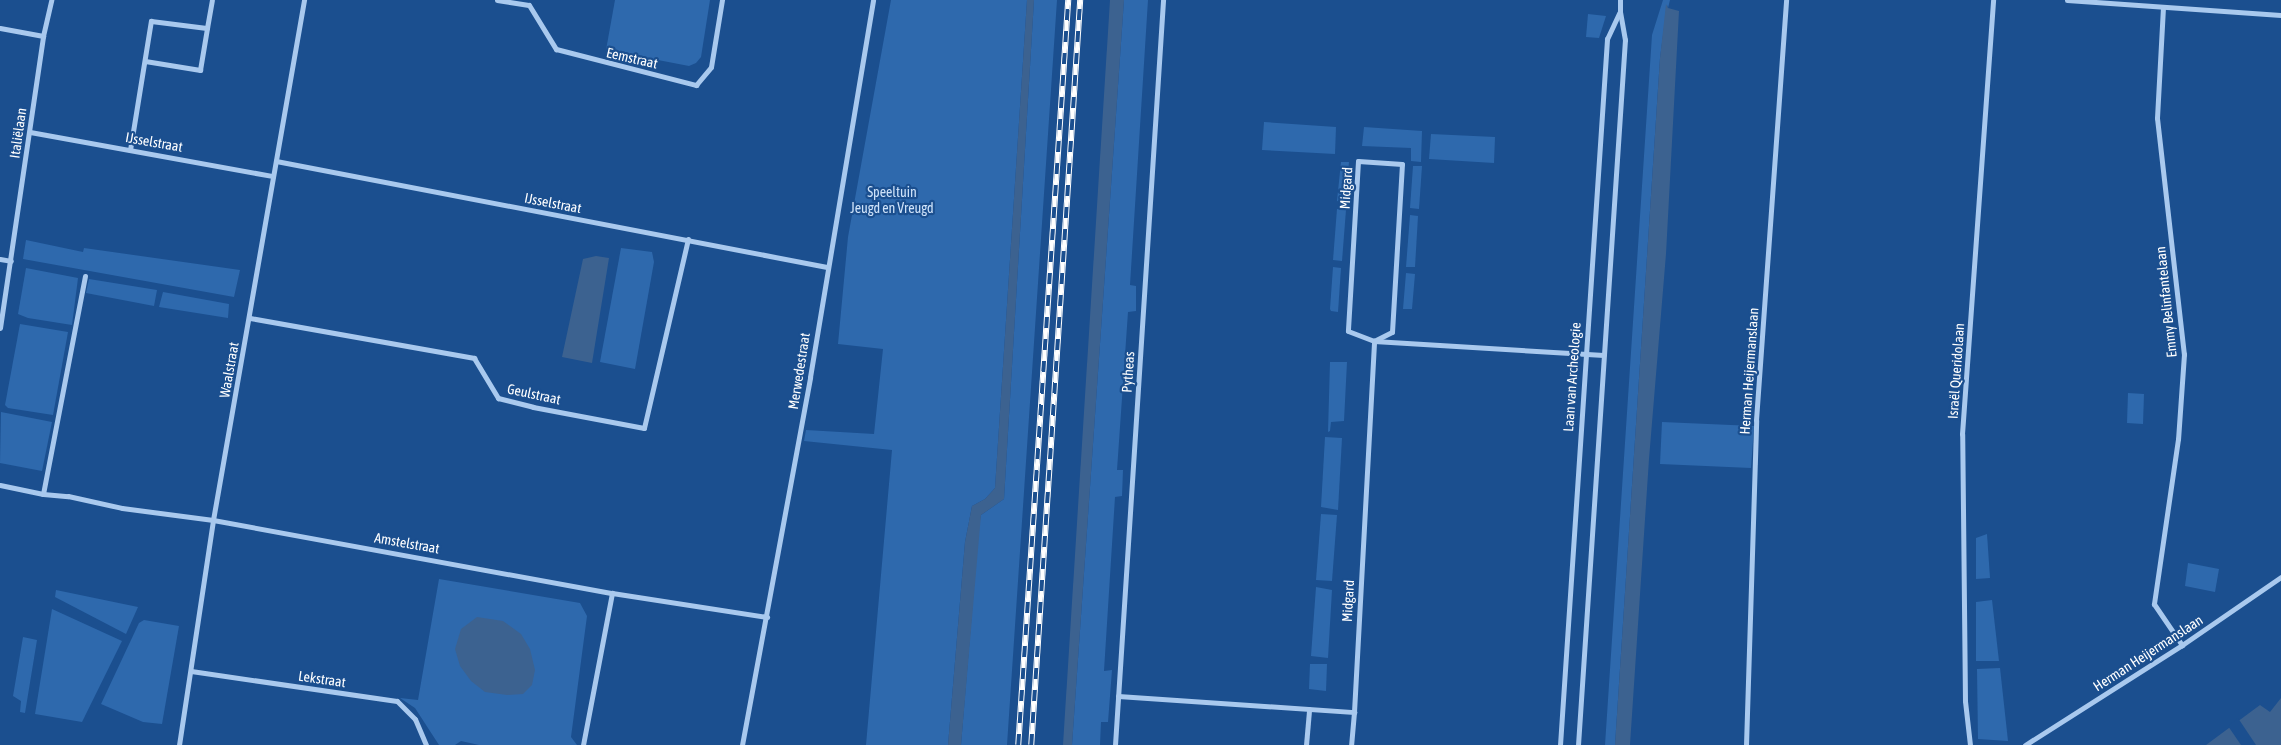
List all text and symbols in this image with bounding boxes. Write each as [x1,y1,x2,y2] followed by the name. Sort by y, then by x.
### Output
[605,44,659,72] street label: Eemstraat
[6,107,30,159] street label: Italiëlaan
[124,129,184,155] street label: IJsselstraat
[1336,166,1356,210] street label: Midgard
[850,184,934,216] park label: Speeltuin Jeugd en Vreugd
[523,189,583,217] street label: IJsselstraat
[2152,246,2180,358] street label: Emmy Belinfantelaan
[1736,307,1762,435] street label: Herman Heijermanslaan
[1560,322,1584,432] street label: Laan van Archeologie
[1944,322,1968,420] street label: Israël Queridolaan
[785,332,813,410] street label: Merwedestraat
[216,341,242,399] street label: Waalstraat
[1118,351,1138,393] street label: Pytheas
[506,380,562,408] street label: Geulstraat
[373,529,441,557] street label: Amstelstraat
[1339,579,1357,623] street label: Midgard
[2090,611,2206,695] street label: Herman Heijermanslaan
[297,667,347,691] street label: Lekstraat

